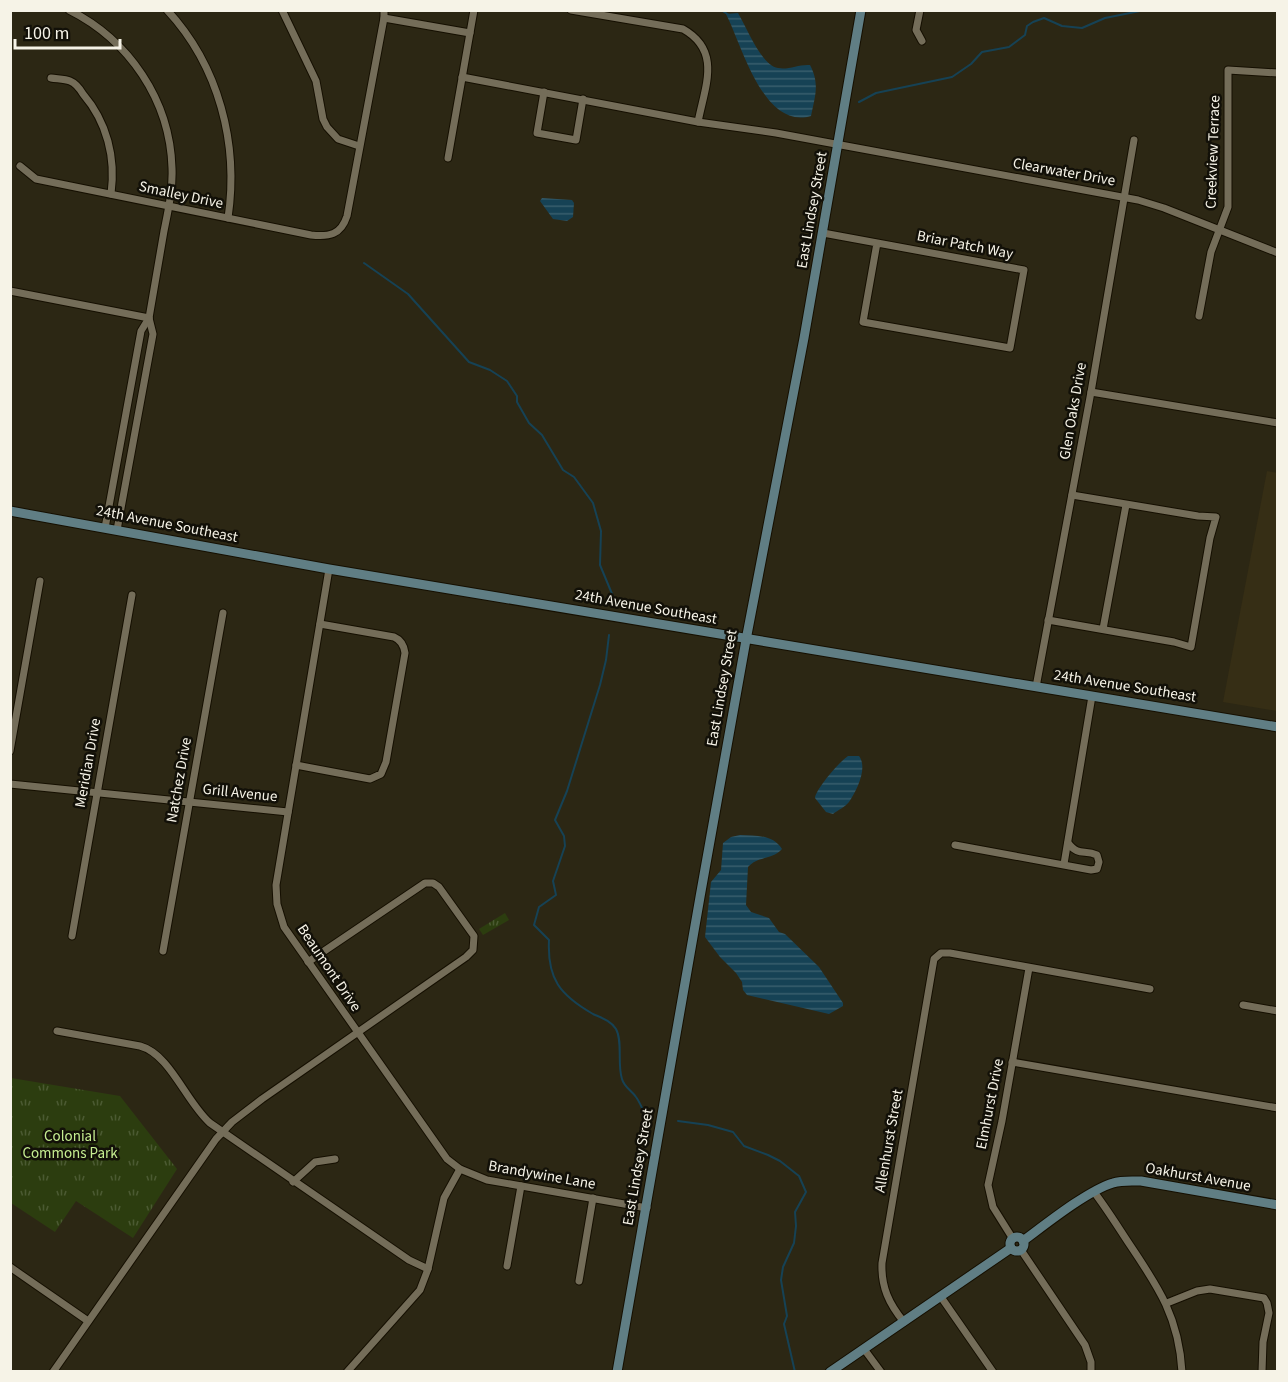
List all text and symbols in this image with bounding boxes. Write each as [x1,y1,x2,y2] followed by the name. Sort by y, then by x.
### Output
[15,12,120,50] scale bar
[24,21,69,46] text: 100 m
[1201,95,1225,209] street label: Creekview Terrace
[791,150,833,270] street label: East Lindsey Street
[1011,153,1117,191] street label: Clearwater Drive
[137,176,225,214] street label: Smalley Drive
[915,225,1015,265] street label: Briar Patch Way
[1054,361,1092,461] street label: Glen Oaks Drive
[94,500,240,548] street label: 24th Avenue Southeast
[573,584,719,630] street label: 24th Avenue Southeast
[701,628,743,748] street label: East Lindsey Street
[1052,664,1198,708] street label: 24th Avenue Southeast
[70,717,106,809] street label: Meridian Drive
[161,736,197,824] street label: Natchez Drive
[202,779,278,807] street label: Grill Avenue
[292,920,366,1016] street label: Beaumont Drive
[971,1057,1009,1151] street label: Elmhurst Drive
[870,1088,908,1194] street label: Allenhurst Street
[617,1107,659,1227] street label: East Lindsey Street
[22,1126,118,1164] park label: Colonial Commons Park
[487,1155,597,1195] street label: Brandywine Lane
[1144,1157,1252,1197] street label: Oakhurst Avenue

